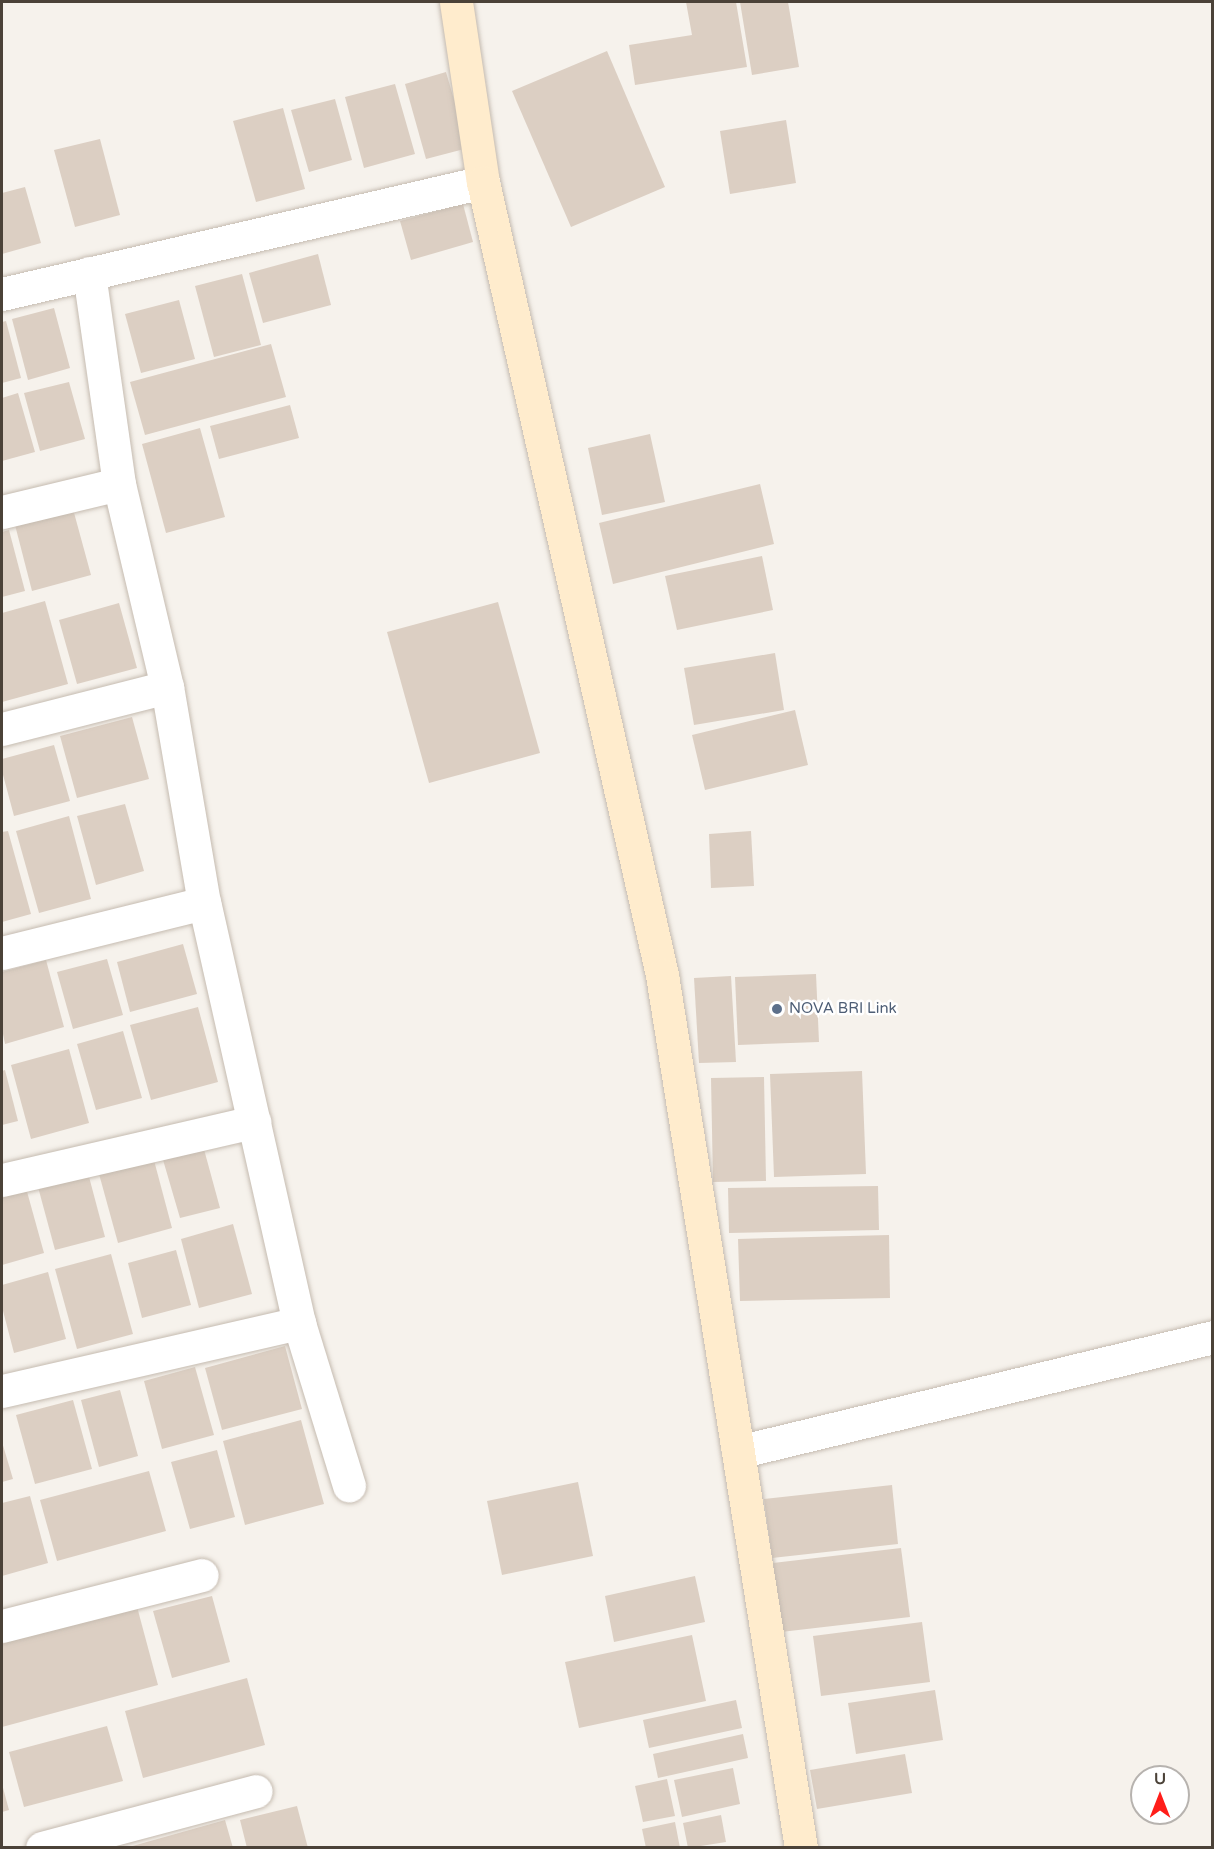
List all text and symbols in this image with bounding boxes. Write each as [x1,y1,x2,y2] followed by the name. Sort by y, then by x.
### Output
[789,1000,897,1018] place label: NOVA BRI Link
[770,1002,784,1016] marker: NOVA BRI Link
[1130,1765,1190,1825] north arrow
[1154,1769,1166,1789] text: U

